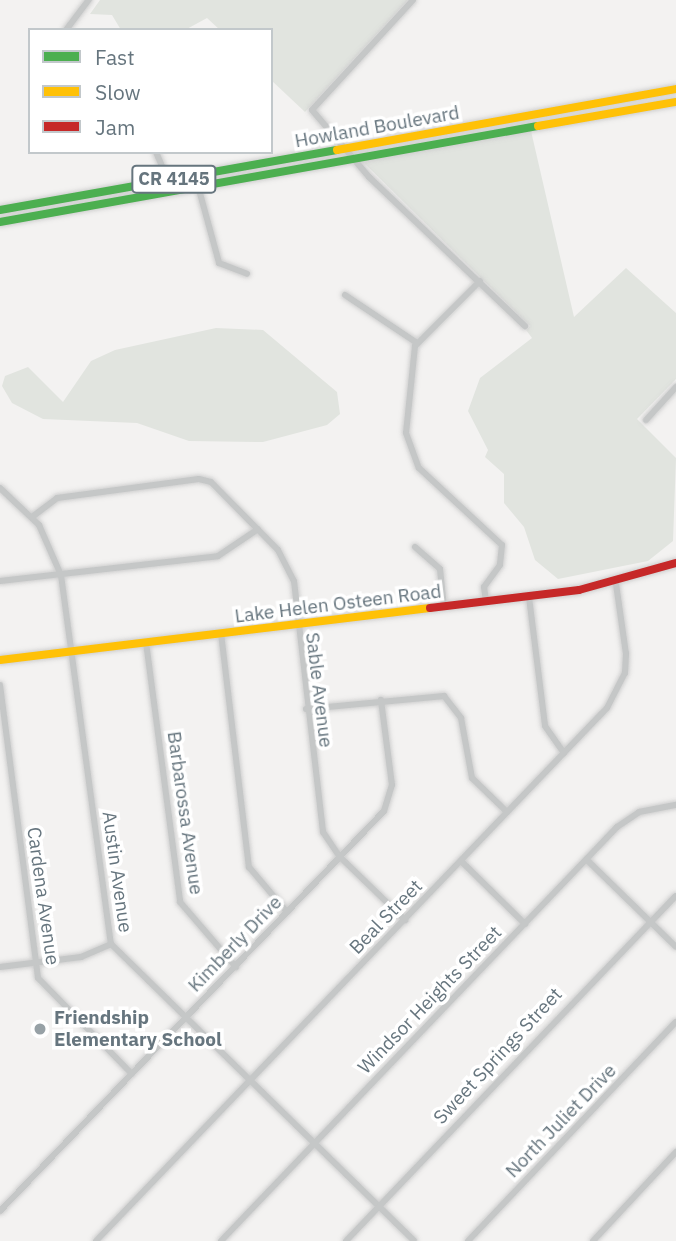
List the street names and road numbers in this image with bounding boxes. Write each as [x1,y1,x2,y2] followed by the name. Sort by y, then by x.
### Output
[293,101,461,153] street label: Howland Boulevard
[130,164,218,194] road number: CR 4145
[233,580,443,628] street label: Lake Helen Osteen Road
[301,631,337,749] street label: Sable Avenue
[162,730,208,896] street label: Barbarossa Avenue
[97,810,137,934] street label: Austin Avenue
[22,826,64,966] street label: Cardena Avenue
[345,875,427,959] street label: Beal Street
[183,891,287,997] street label: Kimberly Drive
[353,921,507,1079] street label: Windsor Heights Street
[429,983,567,1129] street label: Sweet Springs Street
[501,1059,621,1183] street label: North Juliet Drive

